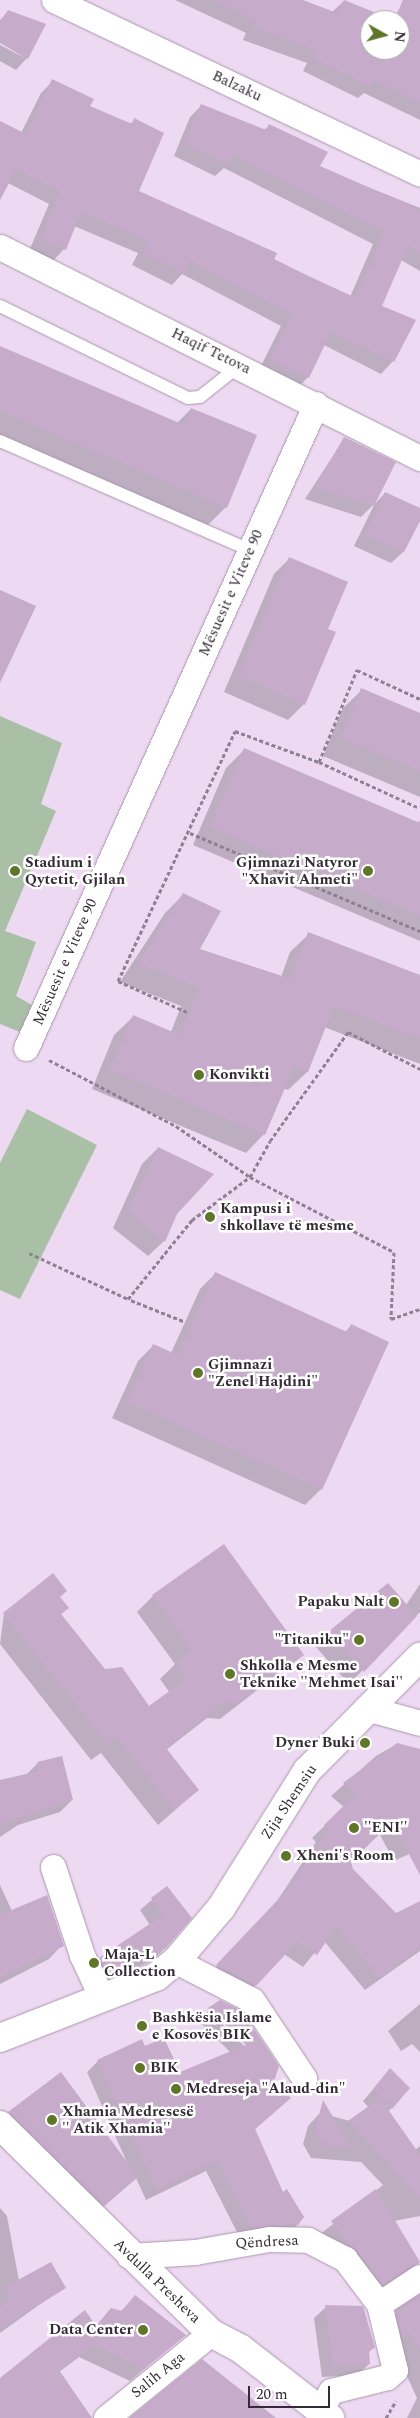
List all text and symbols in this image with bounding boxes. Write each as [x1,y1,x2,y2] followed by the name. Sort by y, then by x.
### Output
[360,10,410,60] north arrow
[388,30,411,44] text: N
[209,67,265,105] street label: Balzaku
[168,324,254,378] street label: Haqif Tetova
[195,527,267,659] street label: Mësuesit e Viteve 90
[25,853,125,888] place label: Stadium i Qytetit, Gjilan
[236,853,358,888] place label: Gjimnazi Natyror "Xhavit Ahmeti"
[9,865,21,877] marker: Stadium i Qytetit, Gjilan
[362,865,374,877] marker: Gjimnazi Natyror "Xhavit Ahmeti"
[29,896,101,1028] street label: Mësuesit e Viteve 90
[209,1066,270,1084] place label: Konvikti
[193,1069,205,1081] marker: Konvikti
[220,1199,354,1234] place label: Kampusi i shkollave të mesme
[204,1211,216,1223] marker: Kampusi i shkollave të mesme
[208,1355,318,1390] place label: Gjimnazi "Zenel Hajdini"
[192,1367,204,1379] marker: Gjimnazi "Zenel Hajdini"
[298,1593,384,1611] place label: Papaku Nalt
[388,1596,400,1608] marker: Papaku Nalt
[274,1631,349,1649] place label: "Titaniku"
[353,1634,365,1646] marker: "Titaniku"
[240,1656,403,1691] place label: Shkolla e Mesme Teknike ''Mehmet Isai''
[224,1668,236,1680] marker: Shkolla e Mesme Teknike ''Mehmet Isai''
[275,1734,355,1752] place label: Dyner Buki
[359,1737,371,1749] marker: Dyner Buki
[257,1761,321,1843] street label: Zija Shemsiu
[364,1819,408,1837] place label: ''ENI''
[348,1822,360,1834] marker: ''ENI''
[296,1847,394,1865] place label: Xheni's Room
[280,1850,292,1862] marker: Xheni's Room
[104,1945,176,1980] place label: Maja-L Collection
[88,1957,100,1969] marker: Maja-L Collection
[152,2008,272,2043] place label: Bashkësia Islame e Kosovës BIK
[136,2020,148,2032] marker: Bashkësia Islame e Kosovës BIK
[150,2059,178,2077] place label: BIK
[134,2062,146,2074] marker: BIK
[186,2080,346,2098] place label: Medreseja "Alaud-din"
[170,2083,182,2095] marker: Medreseja "Alaud-din"
[62,2102,194,2137] place label: Xhamia Medresesë '' Atik Xhamia''
[46,2114,58,2126] marker: Xhamia Medresesë '' Atik Xhamia''
[235,2231,299,2253] street label: Qëndresa
[110,2235,204,2327] street label: Avdulla Presheva
[49,2321,133,2339] place label: Data Center
[137,2324,149,2336] marker: Data Center
[128,2348,188,2402] street label: Salih Aga
[250,2376,332,2408] scale bar
[256,2383,288,2406] text: 20 m

